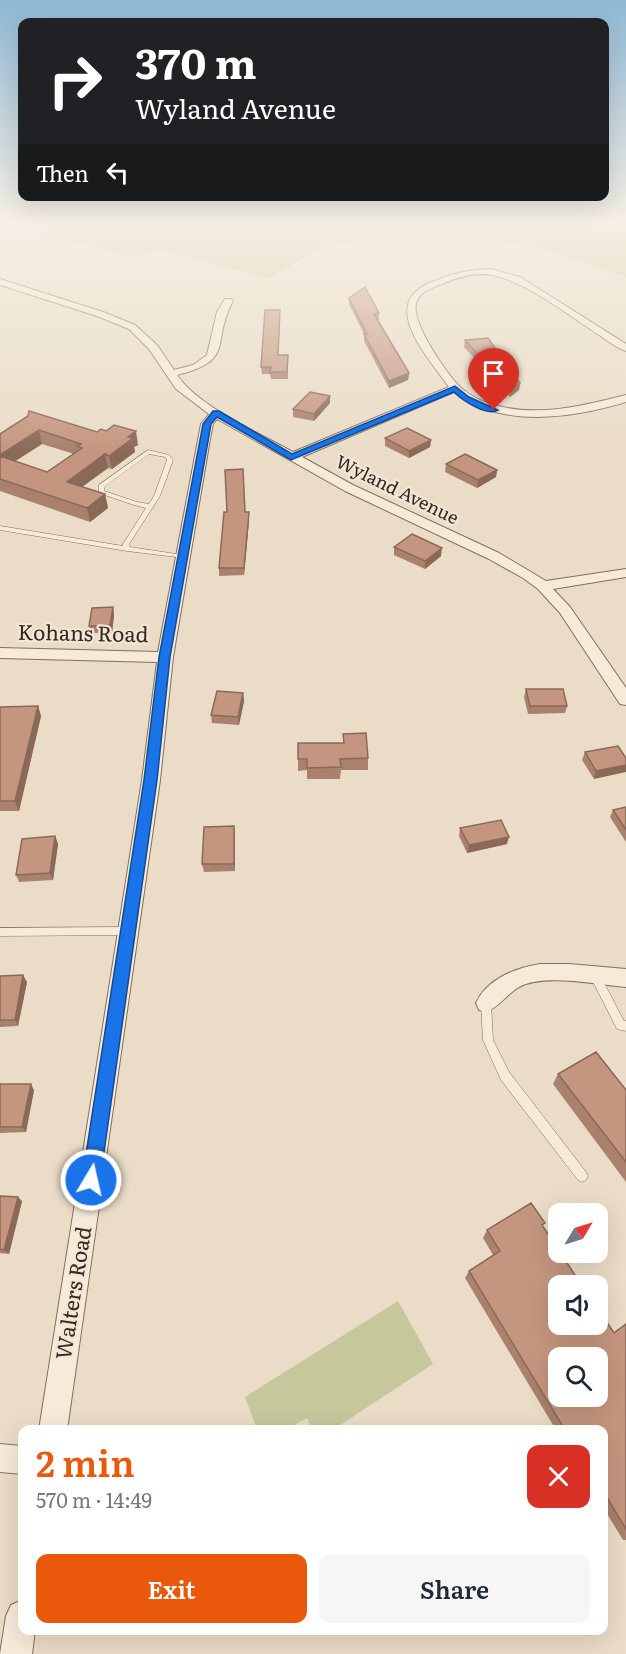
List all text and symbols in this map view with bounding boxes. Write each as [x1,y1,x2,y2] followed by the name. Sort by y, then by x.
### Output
[135,30,257,92] text: 370 m
[36,42,114,120] icon: right
[135,87,336,127] text: Wyland Avenue
[36,156,89,189] text: Then
[101,156,134,189] icon: left
[468,348,519,410] pin
[477,357,510,390] icon: arrive
[332,447,464,530] street label: Wyland Avenue
[17,615,149,648] street label: Kohans Road
[59,1148,123,1212] position arrow
[548,1203,608,1263] north arrow
[548,1203,608,1407] map controls
[46,1224,97,1361] street label: Walters Road
[548,1275,608,1335] button: sound
[548,1347,608,1407] button: search
[36,1435,135,1488] text: 2 min
[527,1445,590,1508] button: close
[36,1484,152,1514] text: 570 m · 14:49
[36,1554,307,1623] button: Exit
[319,1554,590,1623] button: Share

